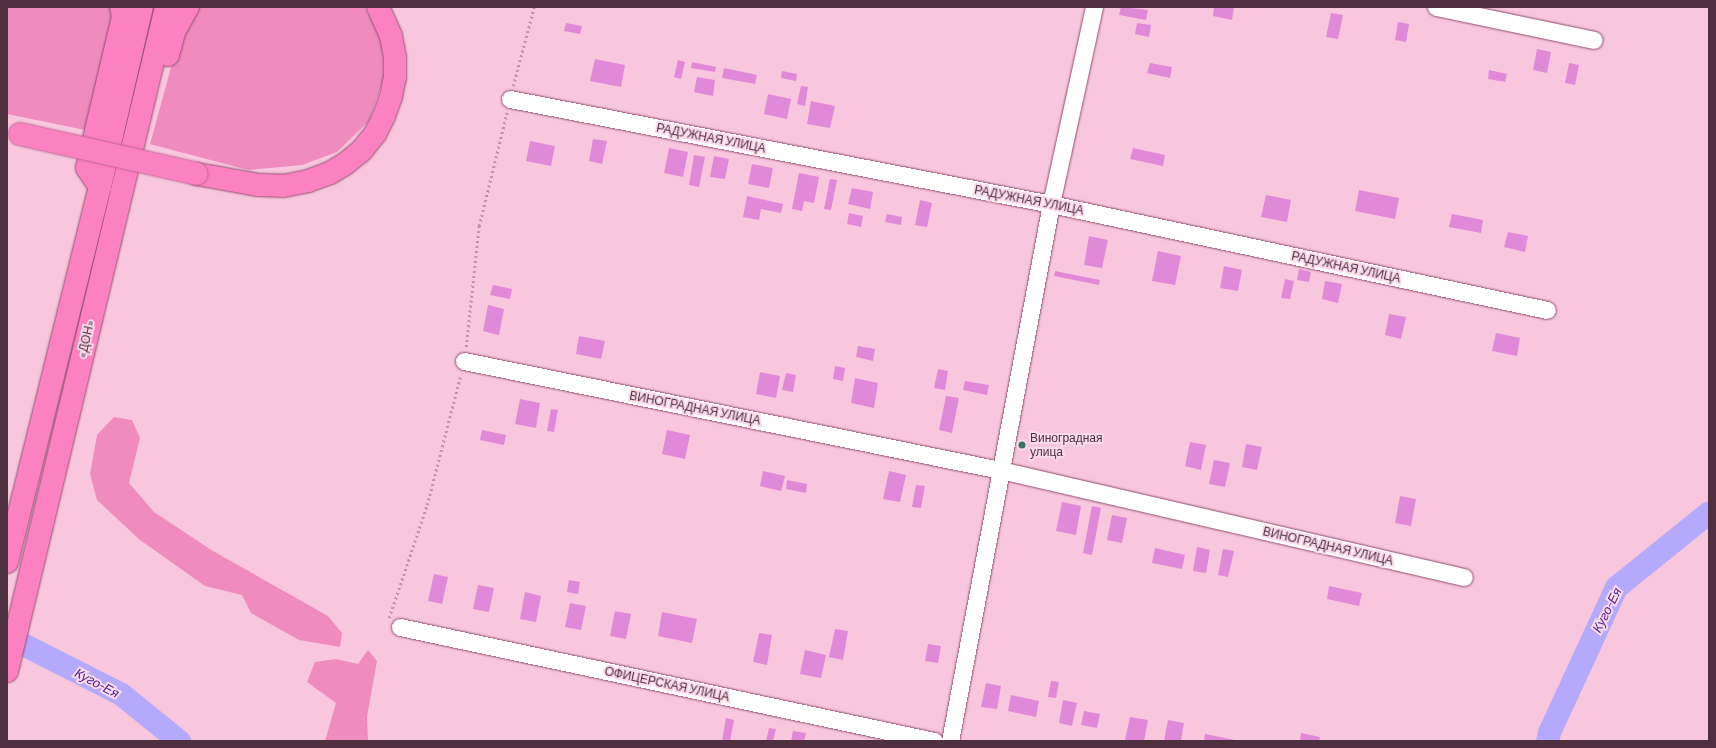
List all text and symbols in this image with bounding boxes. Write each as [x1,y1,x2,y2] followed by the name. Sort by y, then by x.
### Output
[655,120,767,156] street label: РАДУЖНАЯ УЛИЦА
[973,182,1085,218] street label: РАДУЖНАЯ УЛИЦА
[1290,248,1402,286] street label: РАДУЖНАЯ УЛИЦА
[75,318,97,360] street label: «ДОН»
[628,388,762,428] street label: ВИНОГРАДНАЯ УЛИЦА
[1030,431,1103,459] place label: Виноградная улица
[1017,440,1027,450] marker: Виноградная улица
[1261,524,1395,568] street label: ВИНОГРАДНАЯ УЛИЦА
[1589,585,1625,635] water label: Куго-Ея
[603,664,731,704] street label: ОФИЦЕРСКАЯ УЛИЦА
[72,665,122,701] water label: Куго-Ея

